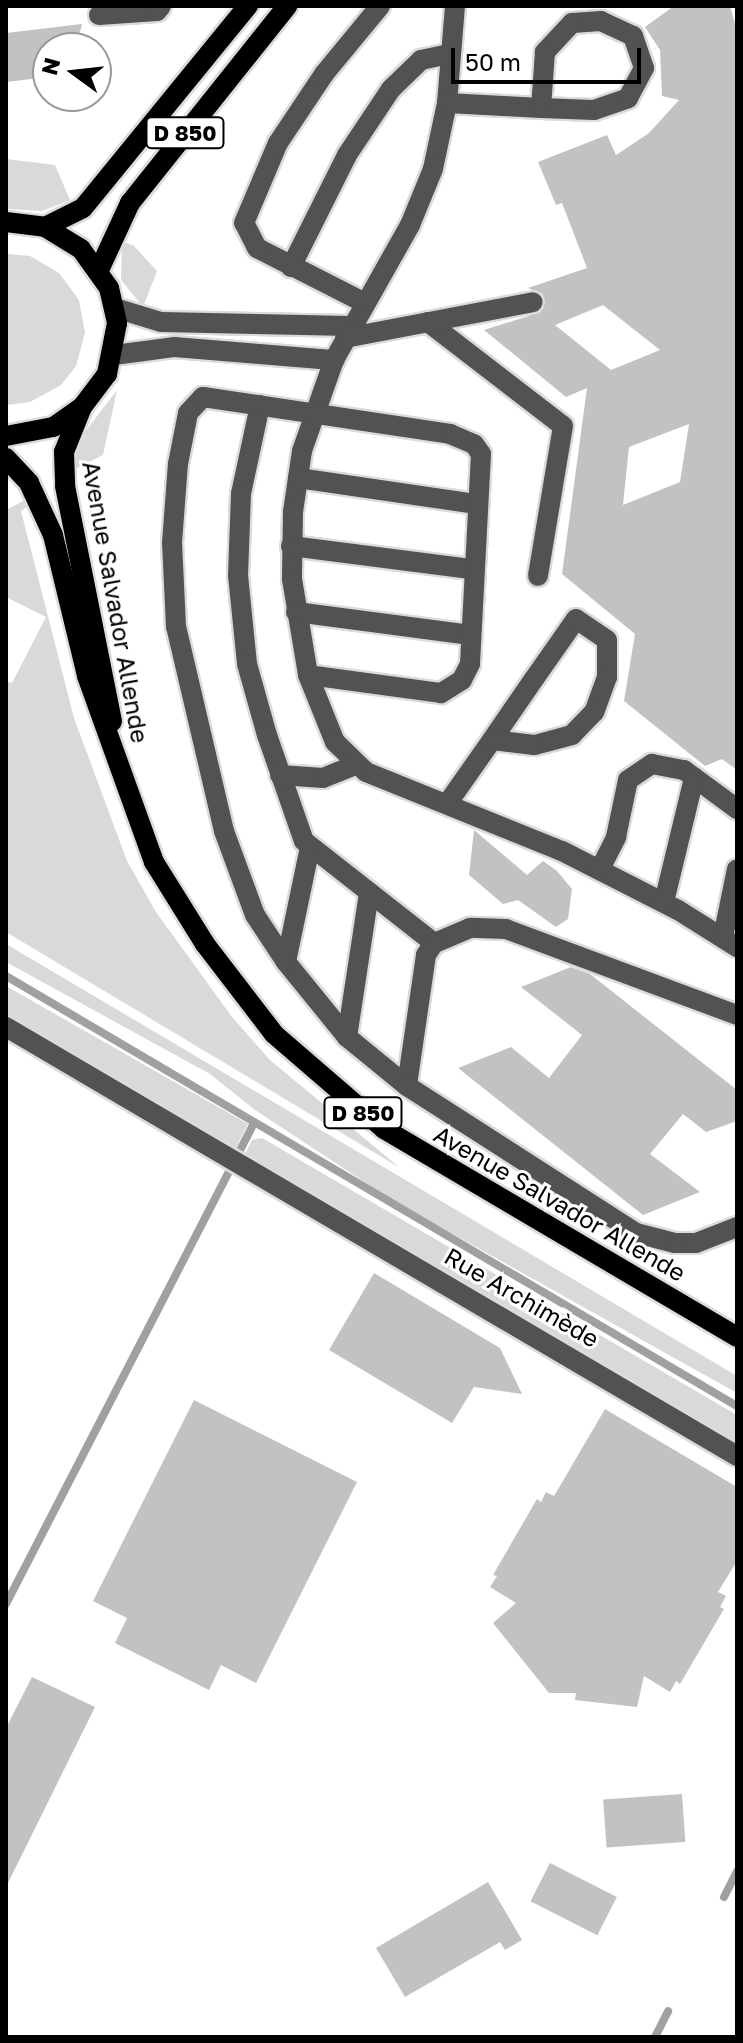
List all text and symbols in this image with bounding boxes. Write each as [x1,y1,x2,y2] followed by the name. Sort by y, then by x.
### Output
[32,32,112,112] north arrow
[455,32,645,82] scale bar
[465,47,521,76] text: 50 m
[35,55,65,78] text: N
[145,115,225,151] road number: D 850
[77,459,155,745] street label: Avenue Salvador Allende
[323,1095,403,1131] road number: D 850
[429,1119,691,1287] street label: Avenue Salvador Allende
[440,1241,604,1353] street label: Rue Archimède

